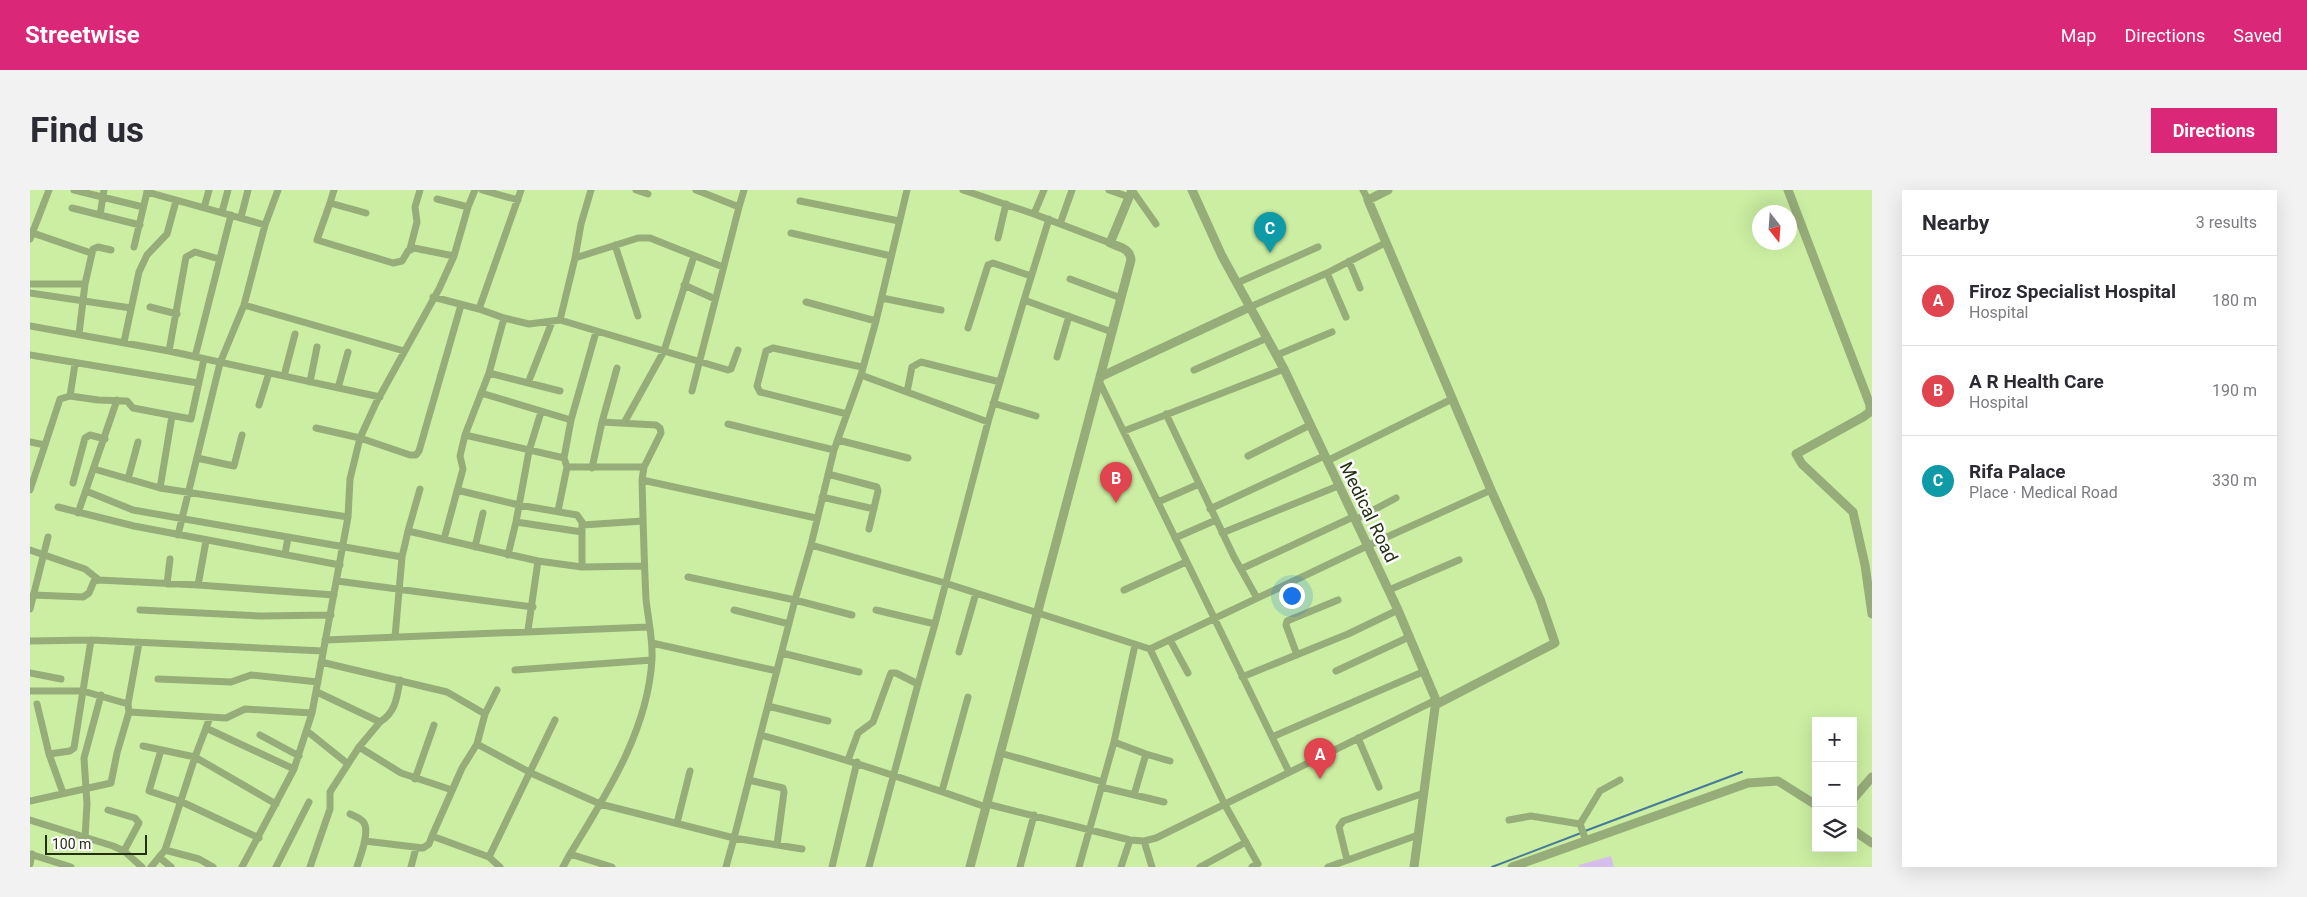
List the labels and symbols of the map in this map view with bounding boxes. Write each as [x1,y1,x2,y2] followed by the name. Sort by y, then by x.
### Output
[1752,205,1797,250] north arrow
[1254,212,1286,253] pin: C
[1336,458,1402,566] street label: Medical Road
[1100,462,1132,503] pin: B
[1279,583,1305,609] your location
[1304,738,1336,779] pin: A
[45,832,148,855] scale bar

